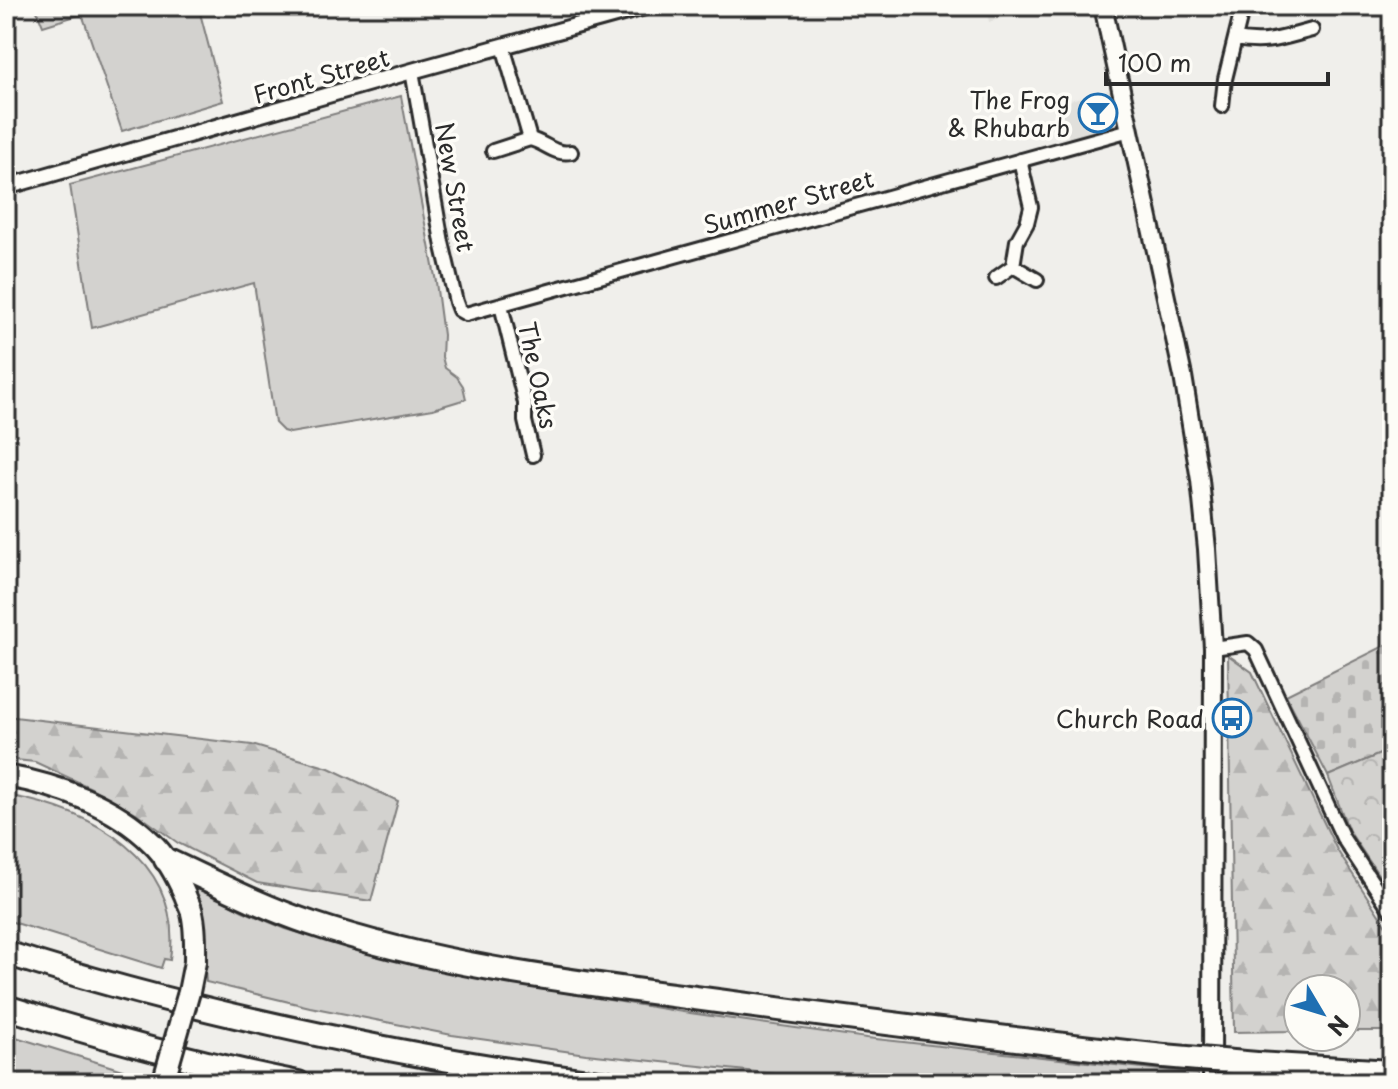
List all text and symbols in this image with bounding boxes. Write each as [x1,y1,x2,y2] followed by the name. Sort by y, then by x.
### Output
[1106,36,1328,86] scale bar
[249,38,394,112] street label: Front Street
[1118,44,1191,80] text: 100 m
[947,81,1070,145] place label: The Frog & Rhubarb
[1077,92,1119,134] bar icon: The Frog & Rhubarb
[427,119,485,255] street label: New Street
[699,159,877,243] street label: Summer Street
[510,318,568,432] street label: The Oaks
[1211,697,1253,739] bus stop icon: Church Road
[1056,700,1204,736] place label: Church Road
[1282,973,1362,1053] north arrow
[1321,1009,1357,1043] text: N

